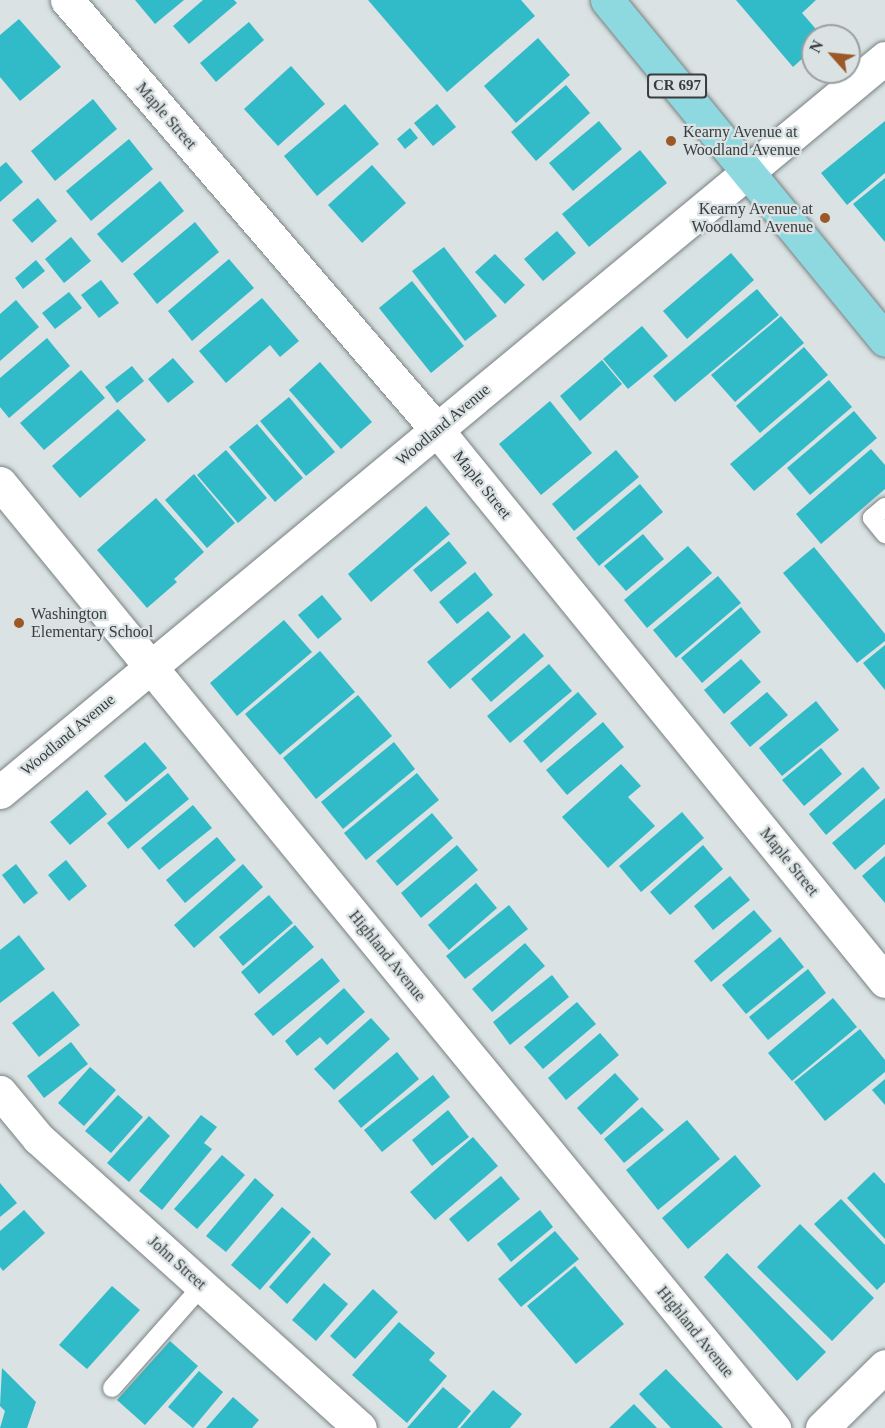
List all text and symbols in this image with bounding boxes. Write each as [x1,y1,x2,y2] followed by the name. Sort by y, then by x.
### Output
[801,24,861,84] north arrow
[806,37,826,56] text: N
[647,74,707,98] road number: CR 697
[132,79,200,153] street label: Maple Street
[683,122,801,160] place label: Kearny Avenue at Woodland Avenue
[664,134,678,148] marker: Kearny Avenue at Woodland Avenue
[691,199,813,237] place label: Kearny Avenue at Woodlamd Avenue
[818,211,832,225] marker: Kearny Avenue at Woodlamd Avenue
[392,380,494,470] street label: Woodland Avenue
[449,447,515,523] street label: Maple Street
[31,604,153,642] place label: Washington Elementary School
[12,616,26,630] marker: Washington Elementary School
[17,690,119,780] street label: Woodland Avenue
[756,824,822,900] street label: Maple Street
[344,906,430,1006] street label: Highland Avenue
[144,1232,210,1294] street label: John Street
[652,1282,738,1382] street label: Highland Avenue

